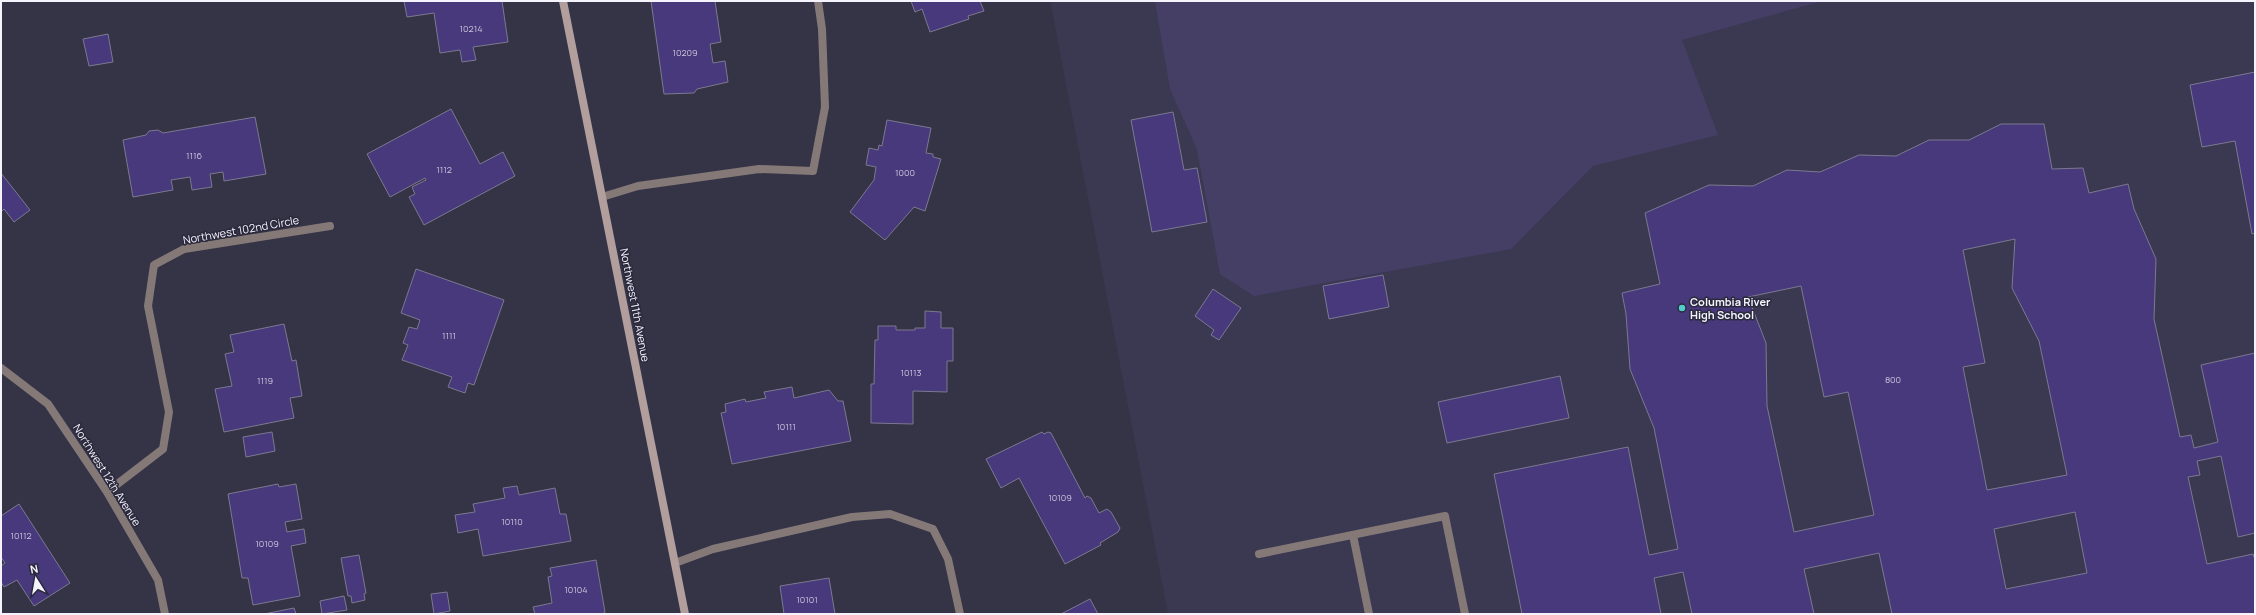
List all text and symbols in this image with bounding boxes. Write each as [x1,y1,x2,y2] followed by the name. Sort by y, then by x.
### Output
[460,22,482,35] house number: 10214
[672,46,698,59] house number: 10209
[186,149,202,162] house number: 1116
[436,163,452,176] house number: 1112
[895,166,915,179] house number: 1000
[182,212,301,247] street label: Northwest 102nd Circle
[617,247,654,364] street label: Northwest 11th Avenue
[1690,294,1771,322] place label: Columbia River High School
[1677,303,1687,313] marker: Columbia River High School
[442,329,456,342] house number: 1111
[901,366,922,379] house number: 10113
[1885,373,1901,386] house number: 800
[257,374,273,387] house number: 1119
[776,420,796,433] house number: 10111
[70,421,145,529] street label: Northwest 12th Avenue
[1048,491,1072,504] house number: 10109
[501,515,523,528] house number: 10110
[10,529,32,542] house number: 10112
[255,537,279,550] house number: 10109
[16,559,56,599] north arrow
[29,561,39,577] text: N
[564,583,588,596] house number: 10104
[796,593,818,606] house number: 10101

